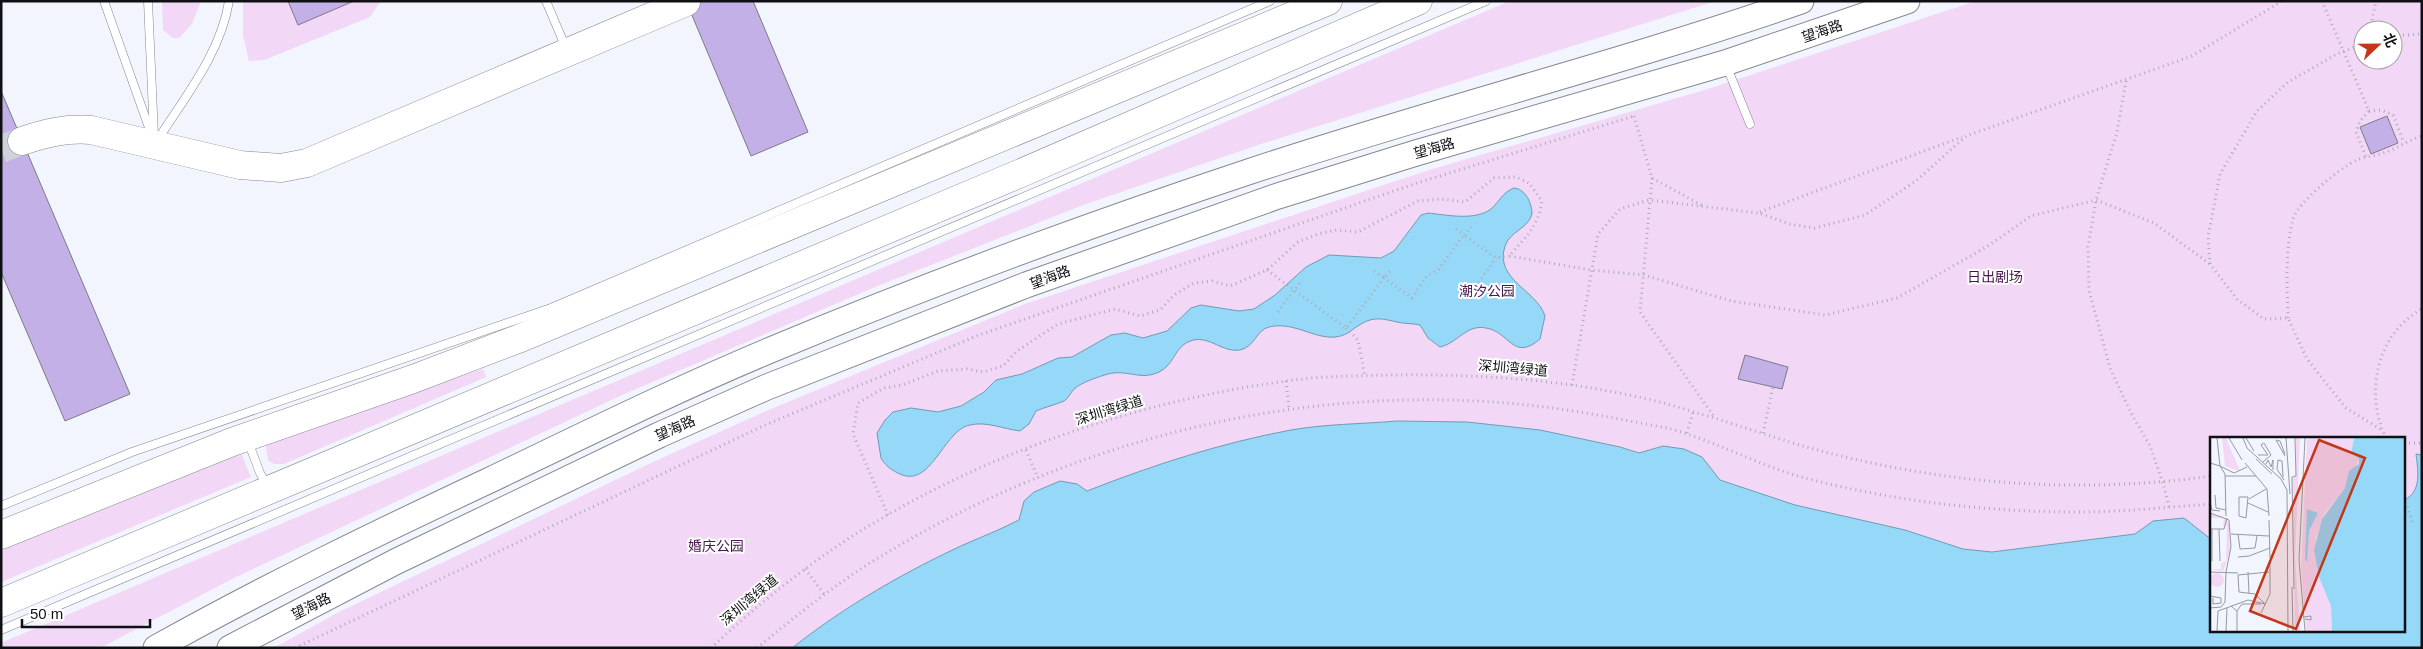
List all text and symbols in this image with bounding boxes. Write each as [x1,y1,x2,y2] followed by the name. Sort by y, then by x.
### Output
[1800,17,1844,45] street label: 望海路
[2353,20,2403,70] north arrow
[2380,31,2400,50] text: 北
[1412,135,1456,161] street label: 望海路
[1028,262,1072,292] street label: 望海路
[1967,269,2023,285] park label: 日出剧场
[1459,283,1515,299] park label: 潮汐公园
[1477,357,1549,379] street label: 深圳湾绿道
[1073,392,1145,428] street label: 深圳湾绿道
[653,412,697,444] street label: 望海路
[2210,437,2406,632] inset map
[688,538,744,554] park label: 婚庆公园
[717,571,781,629] street label: 深圳湾绿道
[289,589,333,623] street label: 望海路
[22,596,150,628] scale bar
[30,605,63,622] text: 50 m

